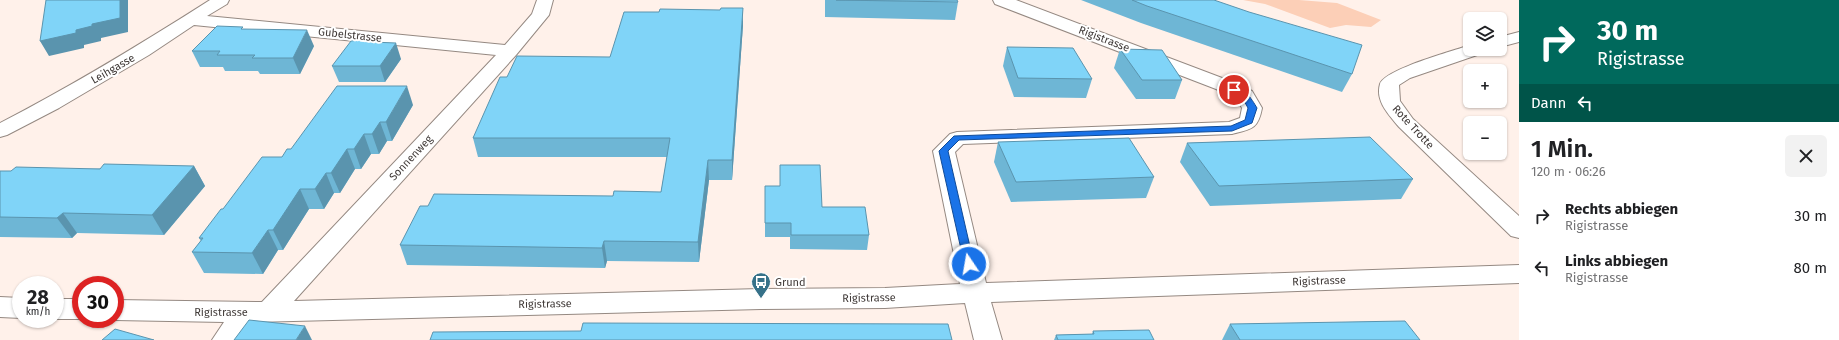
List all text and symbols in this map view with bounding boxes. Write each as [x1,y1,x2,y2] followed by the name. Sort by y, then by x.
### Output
[1463,12,1507,160] map controls
[1463,12,1507,56] button: layers
[1597,14,1658,47] text: 30 m
[1531,16,1583,68] icon: right
[1077,23,1131,55] street label: Rigistrasse
[317,25,383,45] street label: Gubelstrasse
[1597,48,1685,70] text: Rigistrasse
[89,51,137,87] street label: Leihgasse
[1463,64,1507,108] button: +
[1217,73,1251,107] pin
[1223,79,1245,101] icon: arrive
[1574,92,1596,114] icon: left
[1531,94,1566,112] text: Dann
[1389,102,1437,152] street label: Rote Trotte
[1463,116,1507,160] button: −
[387,132,436,183] street label: Sonnenweg
[1531,135,1593,163] text: 1 Min.
[1785,135,1827,177] button: close
[1531,164,1606,179] text: 120 m · 06:26
[1565,200,1678,218] text: Rechts abbiegen
[1531,205,1553,227] icon: right
[1794,207,1827,225] text: 30 m
[1565,218,1628,233] text: Rigistrasse
[948,243,990,285] position arrow
[1565,252,1668,270] text: Links abbiegen
[1531,257,1553,279] icon: left
[1794,259,1827,277] text: 80 m
[1565,270,1628,285] text: Rigistrasse
[750,271,772,299] bus stop icon: Grund
[1292,274,1346,288] street label: Rigistrasse
[72,276,124,328] speed limit sign: 30
[775,276,806,289] place label: Grund
[27,285,49,309] text: 28
[842,291,896,305] street label: Rigistrasse
[518,297,572,311] street label: Rigistrasse
[26,306,50,318] text: km/h
[194,306,248,319] street label: Rigistrasse

